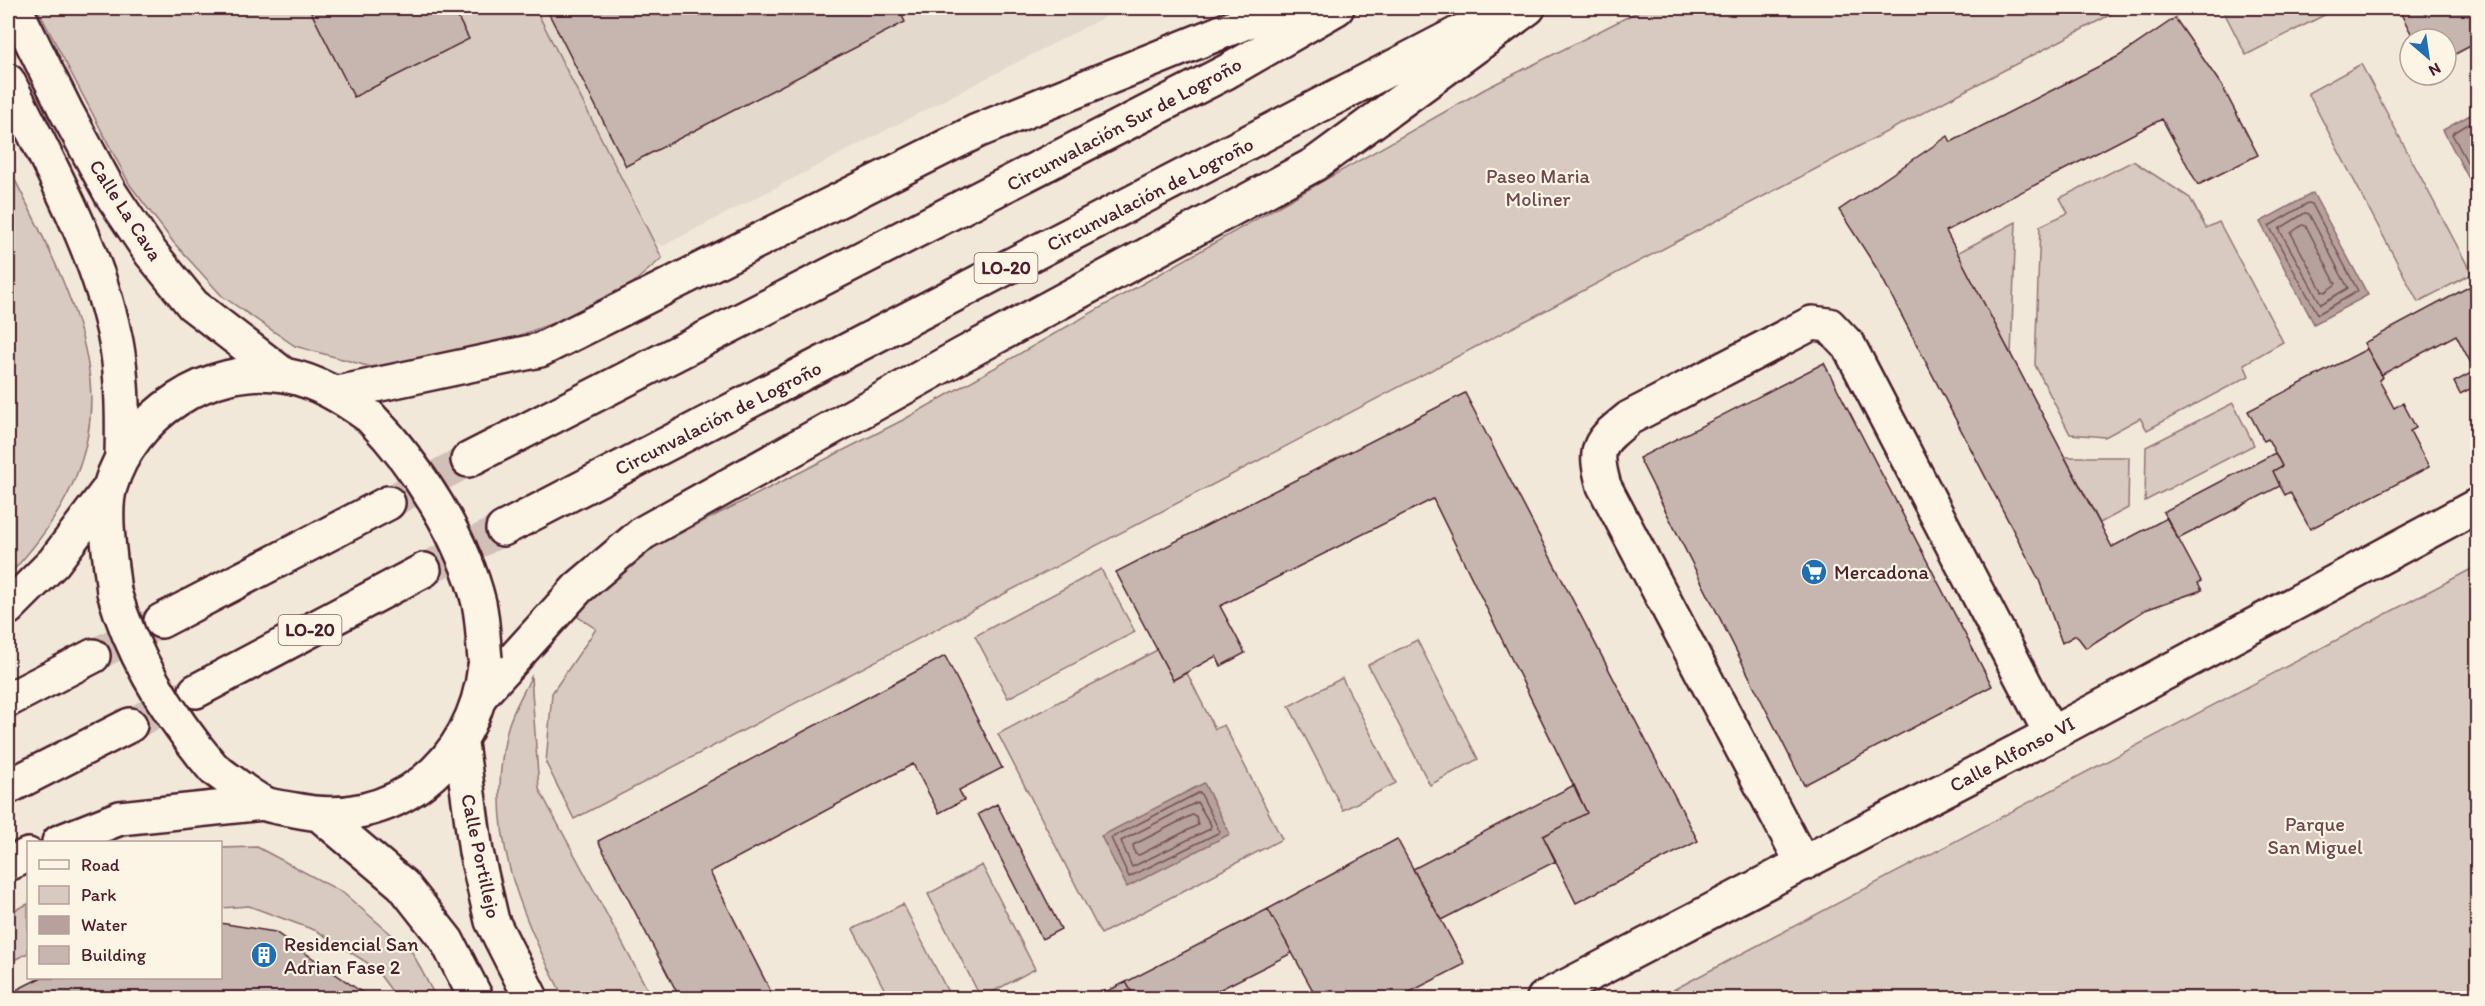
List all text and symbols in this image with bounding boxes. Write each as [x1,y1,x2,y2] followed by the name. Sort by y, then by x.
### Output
[2398,27,2458,87] north arrow
[1002,52,1246,196] street label: Circunvalación Sur de Logroño
[2426,59,2444,81] text: N
[1043,131,1257,257] street label: Circunvalación de Logroño
[84,155,168,265] street label: Calle La Cava
[1486,164,1591,211] park label: Paseo Maria Moliner
[974,253,1038,283] road number: LO-20
[611,355,825,481] street label: Circunvalación de Logroño
[1799,557,1829,587] supermarket icon: Mercadona
[1834,560,1929,584] place label: Mercadona
[278,615,342,645] road number: LO-20
[1945,711,2079,797] street label: Calle Alfonso VI
[456,792,506,920] street label: Calle Portillejo
[2267,812,2363,859] park label: Parque San Miguel
[27,841,222,979] legend
[81,854,120,876] text: Road
[81,884,116,906] text: Park
[81,914,127,936] text: Water
[284,932,419,979] place label: Residencial San Adrian Fase 2
[249,940,279,970] building icon: Residencial San Adrian Fase 2
[81,944,147,966] text: Building

